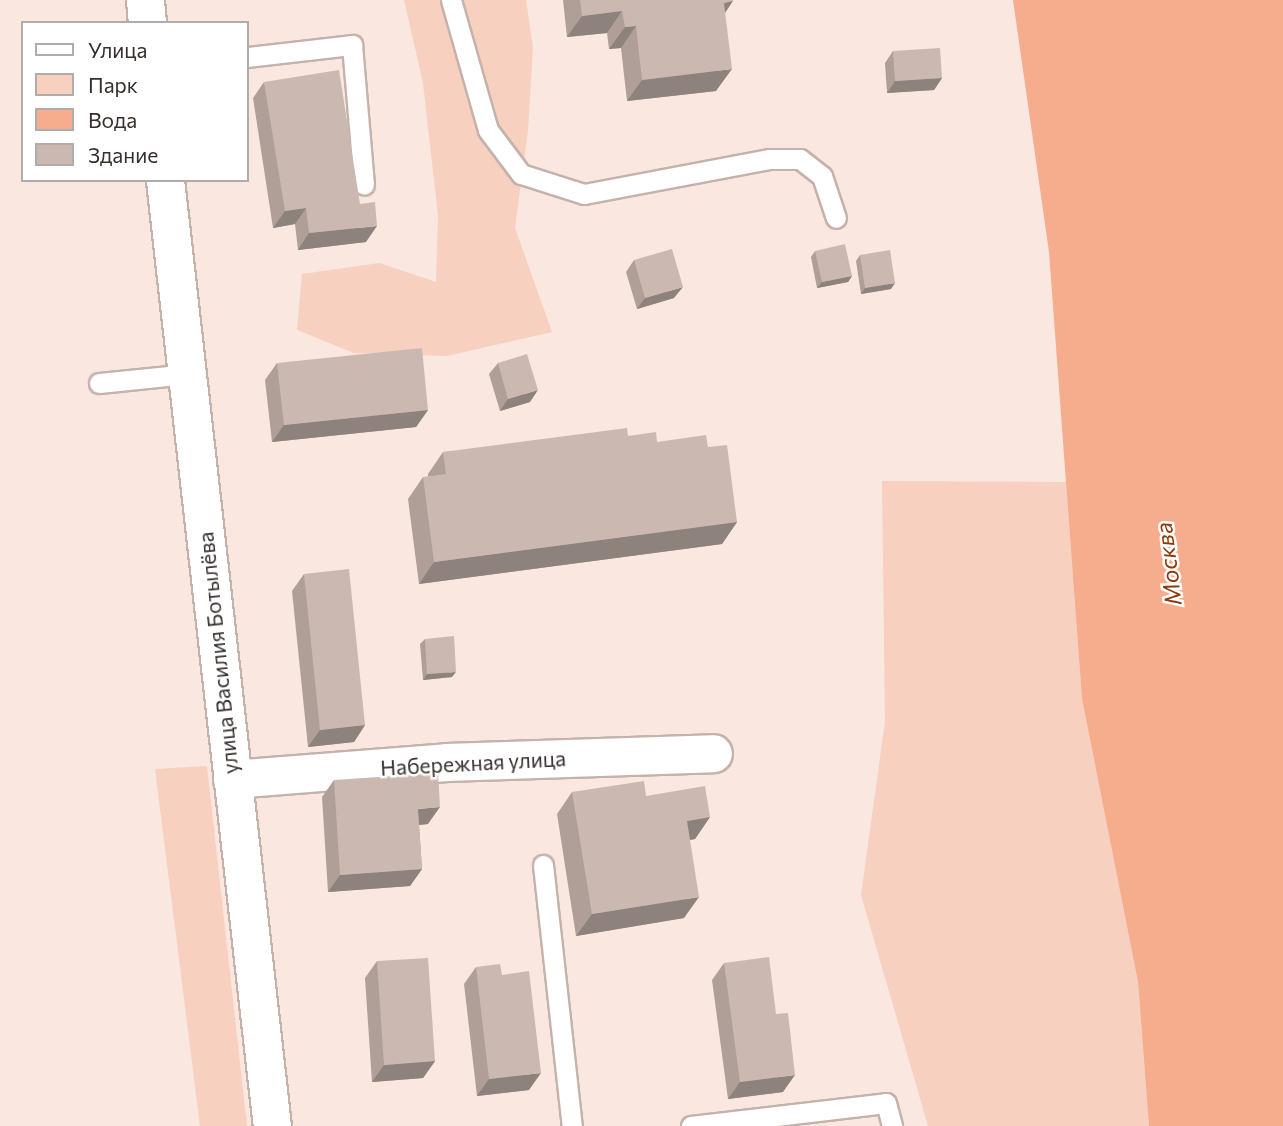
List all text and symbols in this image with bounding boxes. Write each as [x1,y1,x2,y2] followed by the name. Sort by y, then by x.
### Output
[21,21,248,182] legend
[88,37,147,62] text: Улица
[88,72,138,97] text: Парк
[88,107,137,132] text: Вода
[88,142,158,167] text: Здание
[1149,521,1187,607] water label: Москва
[193,531,243,775] street label: улица Василия Ботылёва
[380,746,566,780] street label: Набережная улица

